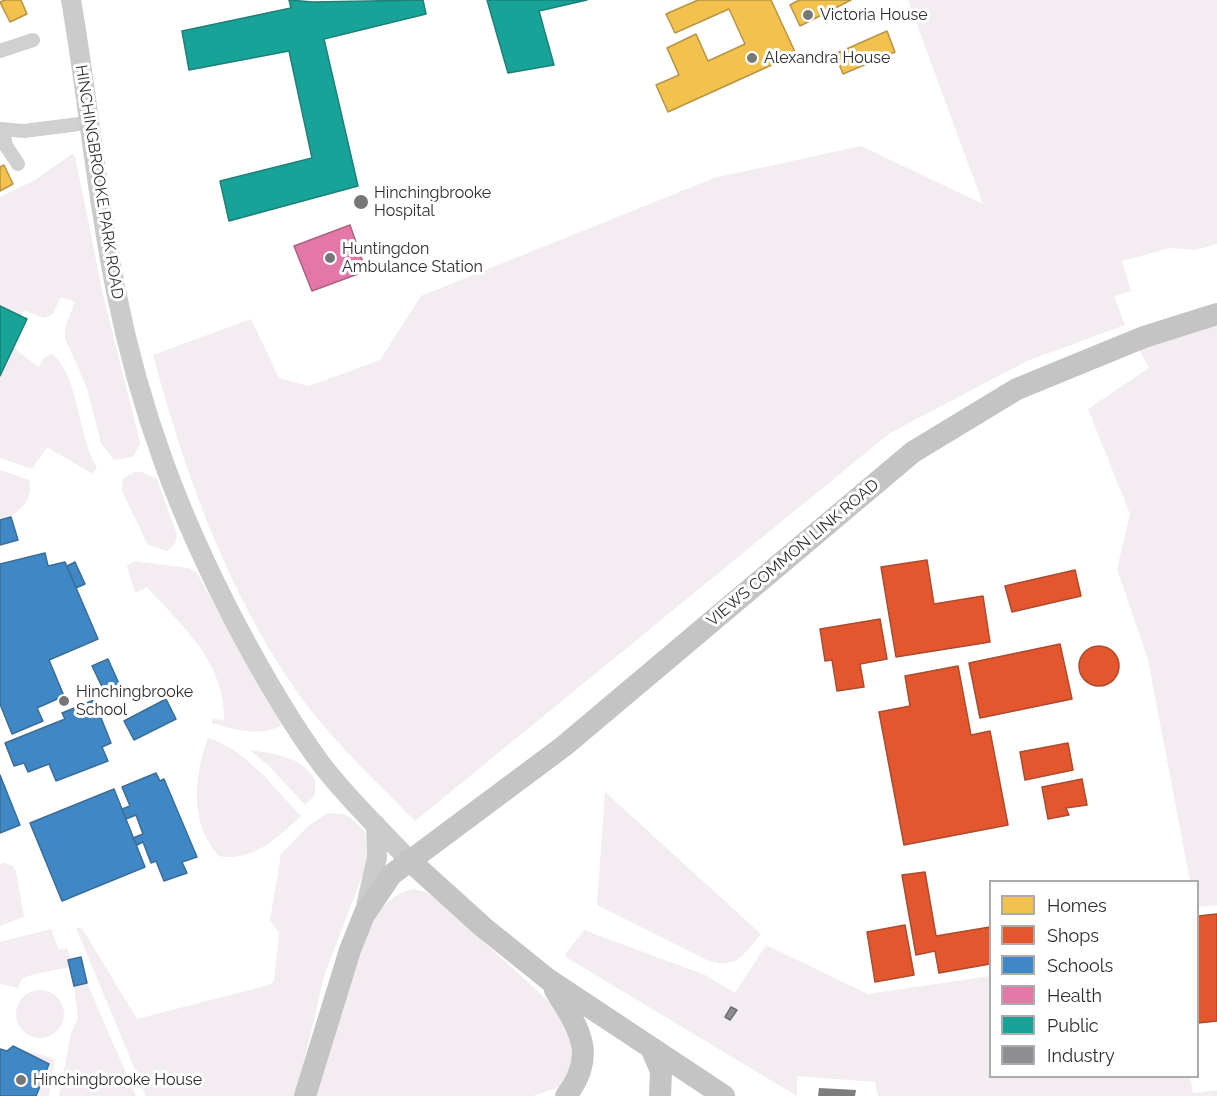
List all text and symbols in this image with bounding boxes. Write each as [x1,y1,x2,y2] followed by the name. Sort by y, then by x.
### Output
[820,5,928,25] place label: Victoria House
[801,8,815,22] marker: Victoria House
[764,48,890,68] place label: Alexandra House
[745,51,759,65] marker: Alexandra House
[71,63,127,301] street label: HINCHINGBROOKE PARK ROAD
[374,183,491,221] place label: Hinchingbrooke Hospital
[352,193,370,211] marker: Hinchingbrooke Hospital
[342,239,483,277] place label: Huntingdon Ambulance Station
[323,251,337,265] marker: Huntingdon Ambulance Station
[703,475,883,631] street label: VIEWS COMMON LINK ROAD
[76,682,193,720] place label: Hinchingbrooke School
[57,694,71,708] marker: Hinchingbrooke School
[989,880,1199,1078] legend
[1047,895,1107,916] text: Homes
[1047,925,1099,946] text: Shops
[1047,955,1113,976] text: Schools
[1047,985,1102,1006] text: Health
[1047,1015,1099,1036] text: Public
[1047,1045,1115,1066] text: Industry
[33,1070,202,1090] place label: Hinchingbrooke House
[14,1073,28,1087] marker: Hinchingbrooke House

